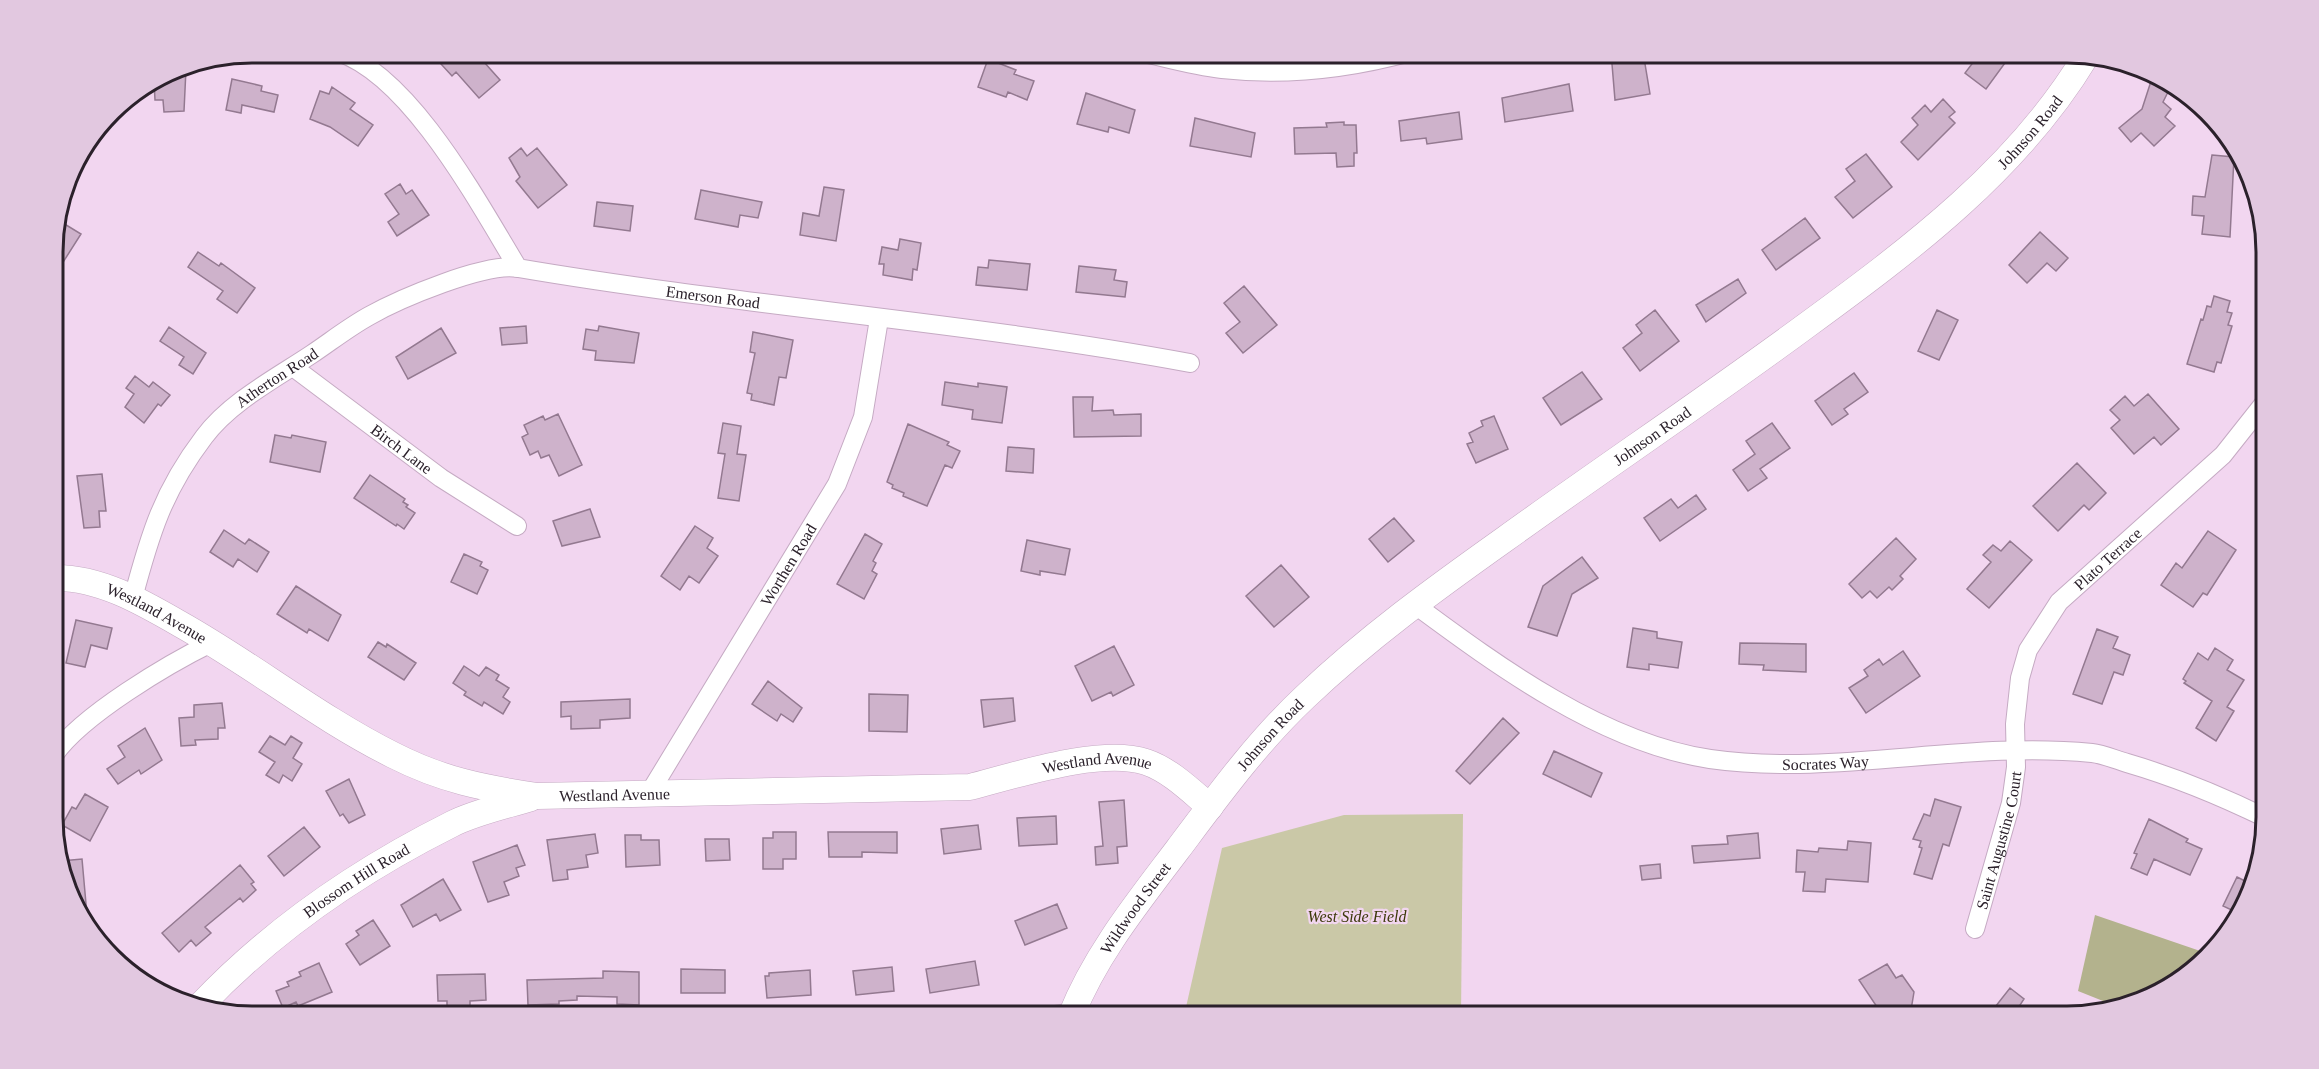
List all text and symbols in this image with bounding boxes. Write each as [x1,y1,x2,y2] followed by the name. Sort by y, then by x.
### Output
[1994,92,2065,172] street label: Johnson Road
[665,282,761,311] street label: Emerson Road
[232,344,321,410] street label: Atherton Road
[1610,403,1694,468] street label: Johnson Road
[368,420,436,477] street label: Birch Lane
[757,521,819,609] street label: Worthen Road
[2070,524,2145,593] street label: Plato Terrace
[104,580,210,646] street label: Westland Avenue
[1233,695,1306,773] street label: Johnson Road
[1041,749,1155,776] street label: Westland Avenue
[1782,752,1869,773] street label: Socrates Way
[1973,769,2024,911] street label: Saint Augustine Court
[559,785,670,804] street label: Westland Avenue
[300,840,412,921] street label: Blossom Hill Road
[1097,858,1174,957] street label: Wildwood Street
[1308,908,1407,925] park label: West Side Field

